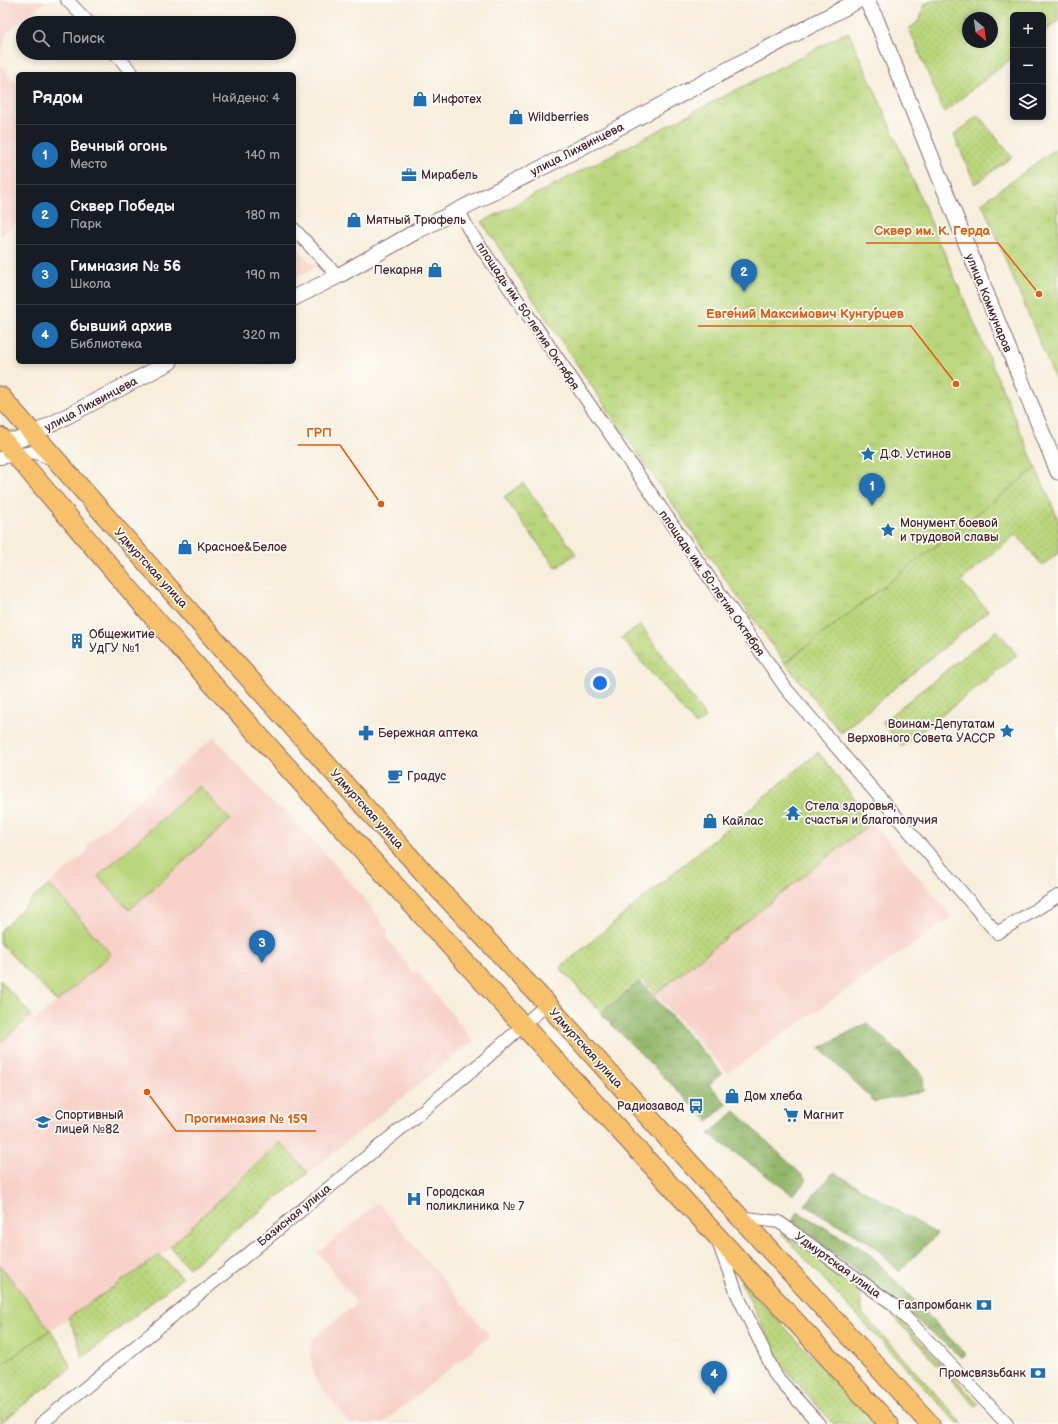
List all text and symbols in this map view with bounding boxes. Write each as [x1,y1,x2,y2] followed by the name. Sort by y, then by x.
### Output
[962,12,998,48] north arrow
[1010,12,1046,120] map controls
[1010,12,1046,48] button: +
[16,16,296,60] search box
[30,27,52,49] icon: search
[62,29,105,48] text: Поиск
[1010,48,1046,84] button: −
[1010,84,1046,120] button: layers
[32,88,83,108] text: Рядом
[212,90,280,106] text: Найдено: 4
[411,90,429,108] shop icon: Инфотех
[432,92,482,107] place label: Инфотех
[507,108,525,126] shop icon: Wildberries
[528,110,589,125] place label: Wildberries
[528,119,627,180] street label: улица Лихвинцева
[70,137,167,156] text: Вечный огонь
[42,147,48,163] text: 1
[245,147,280,163] text: 140 m
[70,156,107,172] text: Место
[400,166,418,184] office icon: Мирабель
[421,168,478,183] place label: Мирабель
[70,197,175,216] text: Сквер Победы
[41,207,49,223] text: 2
[245,207,280,223] text: 180 m
[345,211,363,229] shop icon: Мятный Трюфель
[366,213,466,228] place label: Мятный Трюфель
[70,216,102,232] text: Парк
[866,218,998,243] callout: Сквер им. К. Герда
[874,223,990,239] text: Сквер им. К. Герда
[472,240,583,393] street label: площадь им. 50-летия Октября
[962,252,1015,355] street label: улица Коммунаров
[70,257,181,276] text: Гимназия № 56
[731,259,757,292] pin: 2
[426,261,444,279] shop icon: Пекарня
[374,263,423,278] place label: Пекарня
[41,267,49,283] text: 3
[246,267,280,283] text: 190 m
[70,276,111,292] text: Школа
[698,301,911,326] callout: Евге́ний Макси́мович Кунгу́рцев
[706,306,904,322] text: Евге́ний Макси́мович Кунгу́рцев
[70,317,172,336] text: бывший архив
[41,327,49,343] text: 4
[242,327,280,343] text: 320 m
[70,336,142,352] text: Библиотека
[42,374,140,435] street label: улица Лихвинцева
[298,420,340,445] callout: ГРП
[306,425,332,441] text: ГРП
[859,445,877,463] place icon: Д.Ф. Устинов
[880,447,952,462] place label: Д.Ф. Устинов
[859,473,885,506] pin: 1
[655,507,768,659] street label: площадь им. 50-летия Октября
[900,516,999,545] place label: Монумент боевой и трудовой славы
[879,521,897,539] place icon: Монумент боевой и трудовой славы
[111,525,191,612] street label: Удмуртская улица
[176,538,194,556] shop icon: Красное&Белое
[197,540,287,555] place label: Красное&Белое
[89,627,155,656] place label: Общежитие УдГУ №1
[68,632,86,650] building icon: Общежитие УдГУ №1
[590,673,610,693] your location
[847,717,995,746] place label: Воинам-Депутатам Верховного Совета УАССР
[998,722,1016,740] place icon: Воинам-Депутатам Верховного Совета УАССР
[357,724,375,742] pharmacy icon: Бережная аптека
[378,726,478,741] place label: Бережная аптека
[327,766,407,853] street label: Удмуртская улица
[386,767,404,785] cafe icon: Градус
[407,769,446,784] place label: Градус
[805,799,938,828] place label: Стела здоровья, счастья и благополучия
[784,804,802,822] temple icon: Стела здоровья, счастья и благополучия
[701,812,719,830] shop icon: Кайлас
[722,814,764,829] place label: Кайлас
[249,930,275,963] pin: 3
[546,1005,626,1092] street label: Удмуртская улица
[723,1087,741,1105] shop icon: Дом хлеба
[744,1089,803,1104] place label: Дом хлеба
[687,1097,705,1115] bus stop icon: Радиозавод
[617,1099,685,1114] place label: Радиозавод
[176,1106,316,1131] callout: Прогимназия № 159
[782,1106,800,1124] supermarket icon: Магнит
[55,1108,124,1137] place label: Спортивный лицей №82
[803,1108,844,1123] place label: Магнит
[184,1111,308,1127] text: Прогимназия № 159
[34,1113,52,1131] school or university icon: Спортивный лицей №82
[254,1181,334,1250] street label: Базисная улица
[426,1185,524,1214] place label: Городская поликлиника № 7
[405,1190,423,1208] hospital icon: Городская поликлиника № 7
[792,1229,884,1302] street label: Удмуртская улица
[975,1296,993,1314] bank icon: Газпромбанк
[898,1298,973,1313] place label: Газпромбанк
[701,1361,727,1394] pin: 4
[1029,1364,1047,1382] bank icon: Промсвязьбанк
[939,1366,1027,1381] place label: Промсвязьбанк

